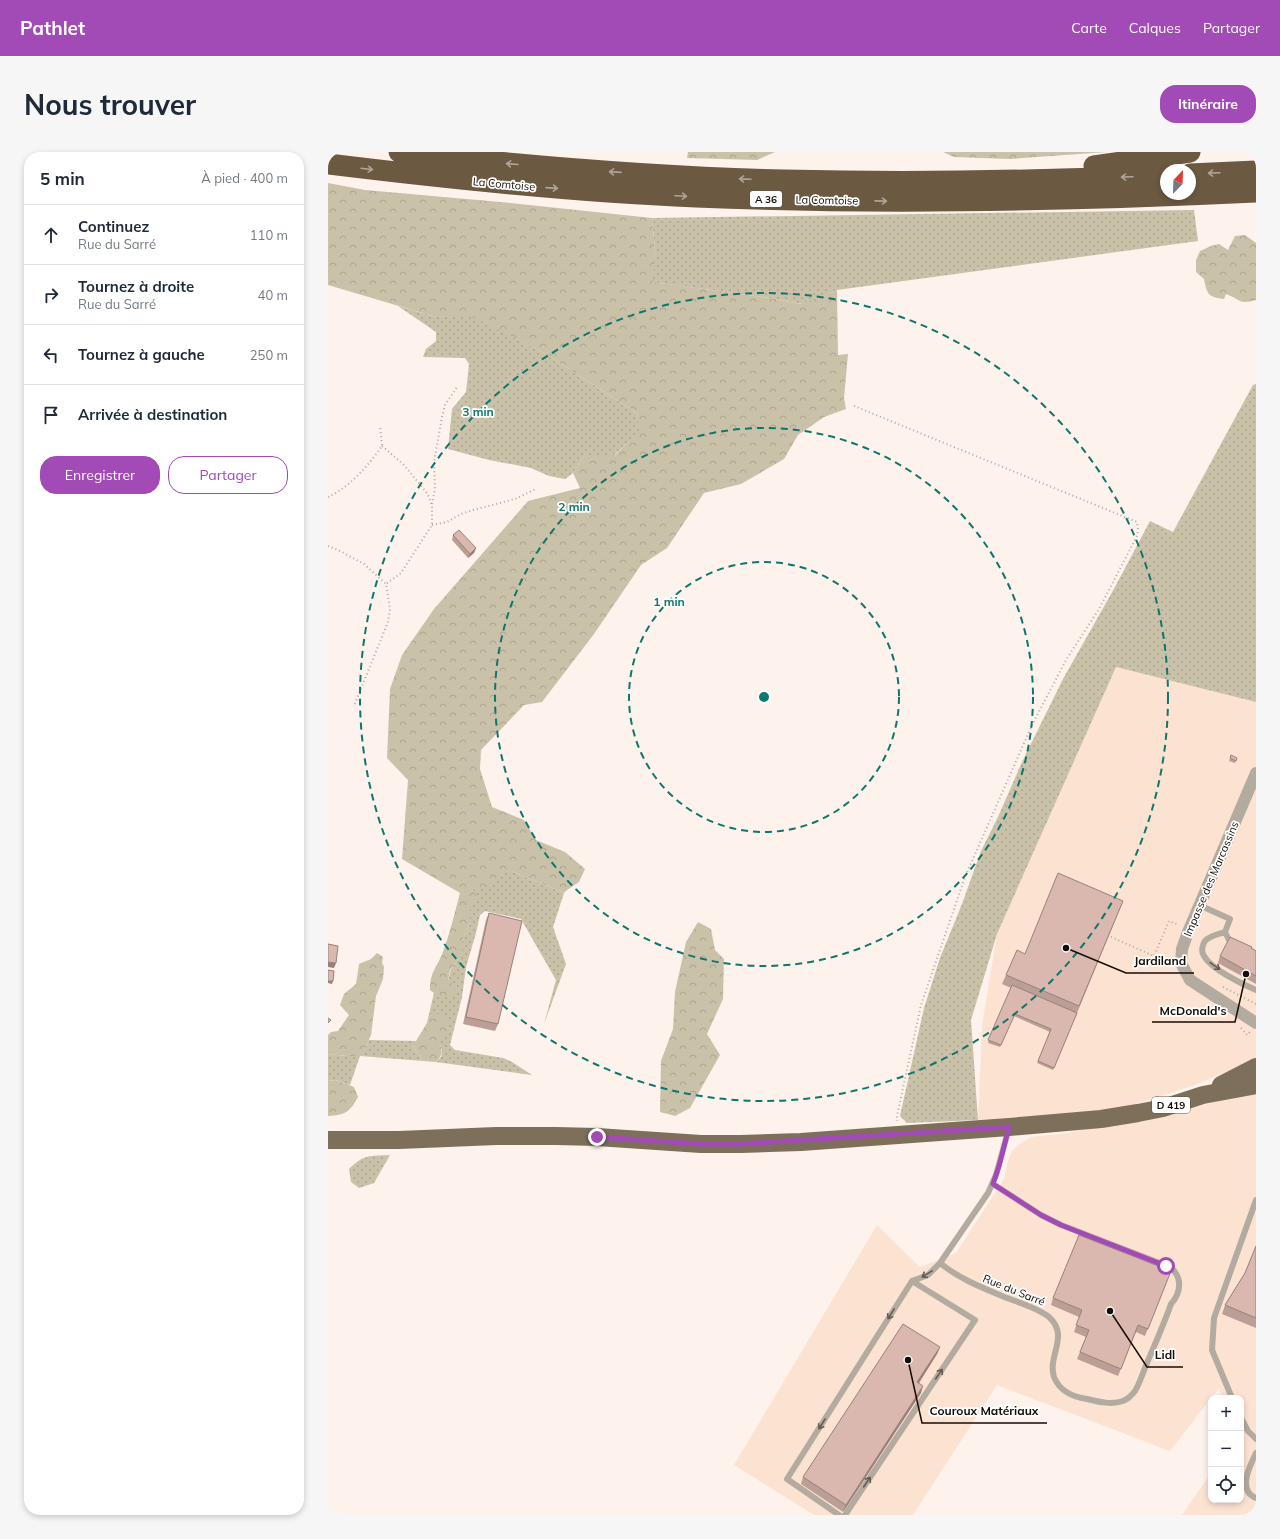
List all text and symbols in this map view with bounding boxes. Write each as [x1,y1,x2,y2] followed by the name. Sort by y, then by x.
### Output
[20,16,85,40] text: Pathlet
[1071,19,1107,37] text: Carte
[1129,19,1181,37] text: Calques
[1203,19,1260,37] text: Partager
[1160,85,1256,123] button: Itinéraire
[24,87,196,122] text: Nous trouver
[506,160,519,168] one-way arrow
[1160,164,1196,200] north arrow
[360,165,373,173] one-way arrow
[40,168,85,189] text: 5 min
[609,169,622,176] one-way arrow
[1208,169,1221,177] one-way arrow
[201,170,288,186] text: À pied · 400 m
[1121,173,1134,181] one-way arrow
[472,174,536,194] street label: La Comtoise
[739,175,752,182] one-way arrow
[545,184,558,191] one-way arrow
[750,191,782,207] road number: A 36
[796,192,858,208] street label: La Comtoise
[674,193,687,200] one-way arrow
[874,197,887,205] one-way arrow
[78,217,149,236] text: Continuez
[40,224,62,246] icon: ahead
[250,227,288,243] text: 110 m
[78,236,156,252] text: Rue du Sarré
[78,277,194,296] text: Tournez à droite
[40,284,62,306] icon: right
[258,287,288,303] text: 40 m
[78,296,156,312] text: Rue du Sarré
[40,344,62,366] icon: left
[78,345,205,364] text: Tournez à gauche
[250,347,288,363] text: 250 m
[40,404,62,426] icon: arrive
[462,404,494,419] text: 3 min
[78,405,227,424] text: Arrivée à destination
[40,456,160,494] button: Enregistrer
[168,456,288,494] button: Partager
[558,499,590,514] text: 2 min
[653,594,685,609] text: 1 min
[757,690,771,704] centre of rings
[1180,819,1242,939] street label: Impasse des Marcassins
[1126,949,1194,973] callout: Jardiland
[1134,953,1186,968] text: Jardiland
[1209,962,1220,970] one-way arrow
[1152,998,1235,1022] callout: McDonald's
[1160,1003,1226,1018] text: McDonald's
[1152,1097,1190,1113] road number: D 419
[588,1128,606,1146] route end
[1157,1257,1175,1275] route start
[922,1270,933,1278] one-way arrow
[981,1271,1047,1309] street label: Rue du Sarré
[887,1308,895,1319] one-way arrow
[1147,1343,1183,1367] callout: Lidl
[1155,1347,1175,1362] text: Lidl
[935,1369,943,1380] one-way arrow
[1208,1395,1244,1503] map controls
[1208,1395,1244,1431] button: +
[922,1399,1047,1423] callout: Couroux Matériaux
[930,1403,1039,1418] text: Couroux Matériaux
[817,1418,825,1430] one-way arrow
[1208,1431,1244,1467] button: −
[1208,1467,1244,1503] button: locate
[863,1477,871,1488] one-way arrow

